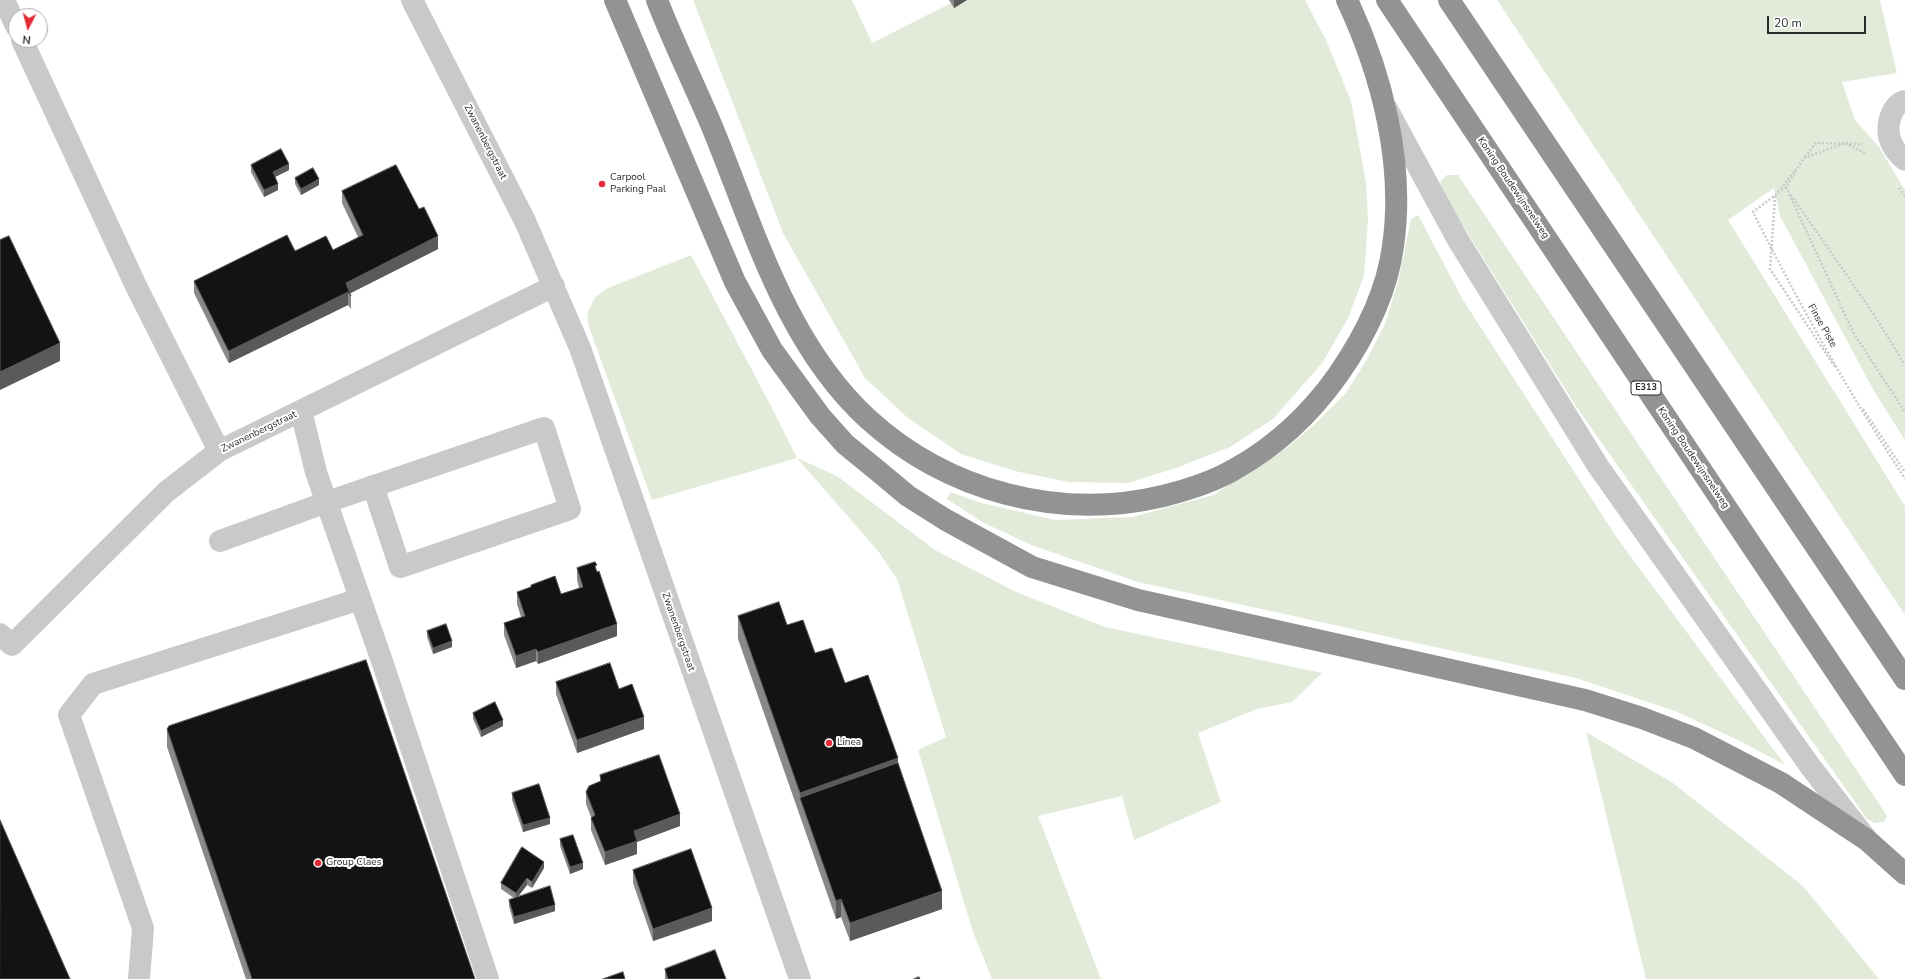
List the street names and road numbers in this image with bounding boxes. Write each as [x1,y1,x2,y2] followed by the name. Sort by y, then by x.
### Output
[461,103,509,181] street label: Zwanenbergstraat
[1475,135,1551,241] street label: Koning Boudewijnsnelweg
[1805,302,1839,350] street label: Finse Piste
[1631,381,1661,395] road number: E313
[1655,405,1731,511] street label: Koning Boudewijnsnelweg
[219,409,299,455] street label: Zwanenbergstraat
[659,591,697,673] street label: Zwanenbergstraat

